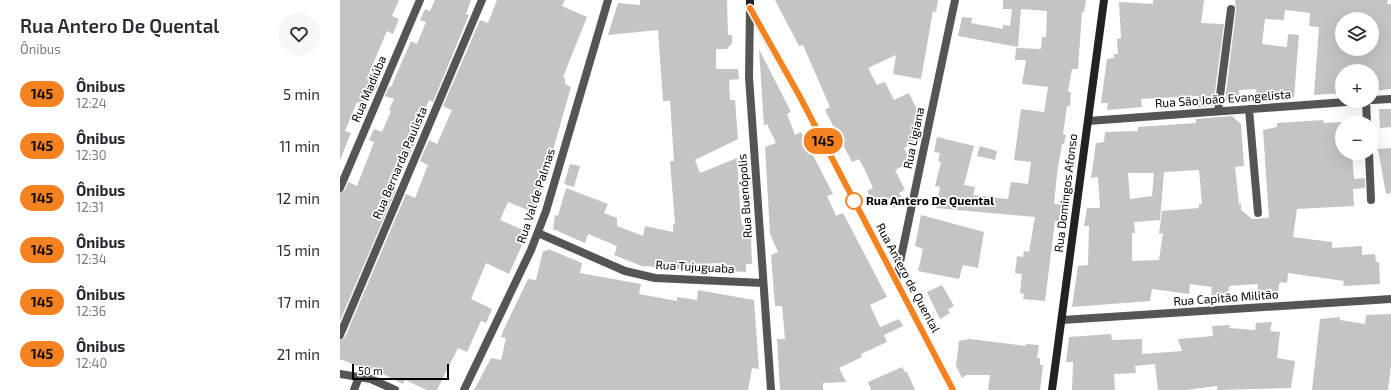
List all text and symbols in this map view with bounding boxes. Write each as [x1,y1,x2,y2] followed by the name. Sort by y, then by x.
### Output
[1335,12,1379,160] map controls
[1335,12,1379,56] button: layers
[278,13,320,55] button: heart
[20,14,219,37] text: Rua Antero De Quental
[20,41,61,57] text: Ônibus
[348,53,388,124] street label: Rua Madiúba
[1335,64,1379,108] button: +
[76,77,125,95] text: Ônibus
[31,85,53,102] text: 145
[283,85,320,103] text: 5 min
[1154,86,1292,110] street label: Rua São João Evangelista
[76,95,107,111] text: 12:24
[369,104,429,221] street label: Rua Bernarda Paulista
[900,106,926,170] street label: Rua Ligiana
[1335,116,1379,160] button: −
[800,128,846,154] line badge: 145
[76,129,125,147] text: Ônibus
[812,132,834,149] text: 145
[1051,133,1079,253] street label: Rua Domingos Afonso
[31,137,53,154] text: 145
[279,137,320,155] text: 11 min
[513,146,557,245] street label: Rua Val de Palmas
[76,147,107,163] text: 12:30
[734,153,754,239] street label: Rua Buenópolis
[76,181,125,199] text: Ônibus
[31,189,53,206] text: 145
[277,189,320,207] text: 12 min
[845,192,863,210] marker: Rua Antero De Quental
[866,193,994,208] place label: Rua Antero De Quental
[76,199,104,215] text: 12:31
[873,220,944,335] street label: Rua Antero de Quental
[76,233,125,251] text: Ônibus
[31,241,53,258] text: 145
[277,241,320,259] text: 15 min
[76,251,107,267] text: 12:34
[655,257,735,276] street label: Rua Tujuguaba
[76,285,125,303] text: Ônibus
[1173,286,1279,308] street label: Rua Capitão Militão
[31,293,53,310] text: 145
[277,293,320,311] text: 17 min
[76,303,106,319] text: 12:36
[76,337,125,355] text: Ônibus
[31,345,53,362] text: 145
[277,345,320,363] text: 21 min
[76,355,107,371] text: 12:40
[352,362,449,381] scale bar
[358,364,383,377] text: 50 m

